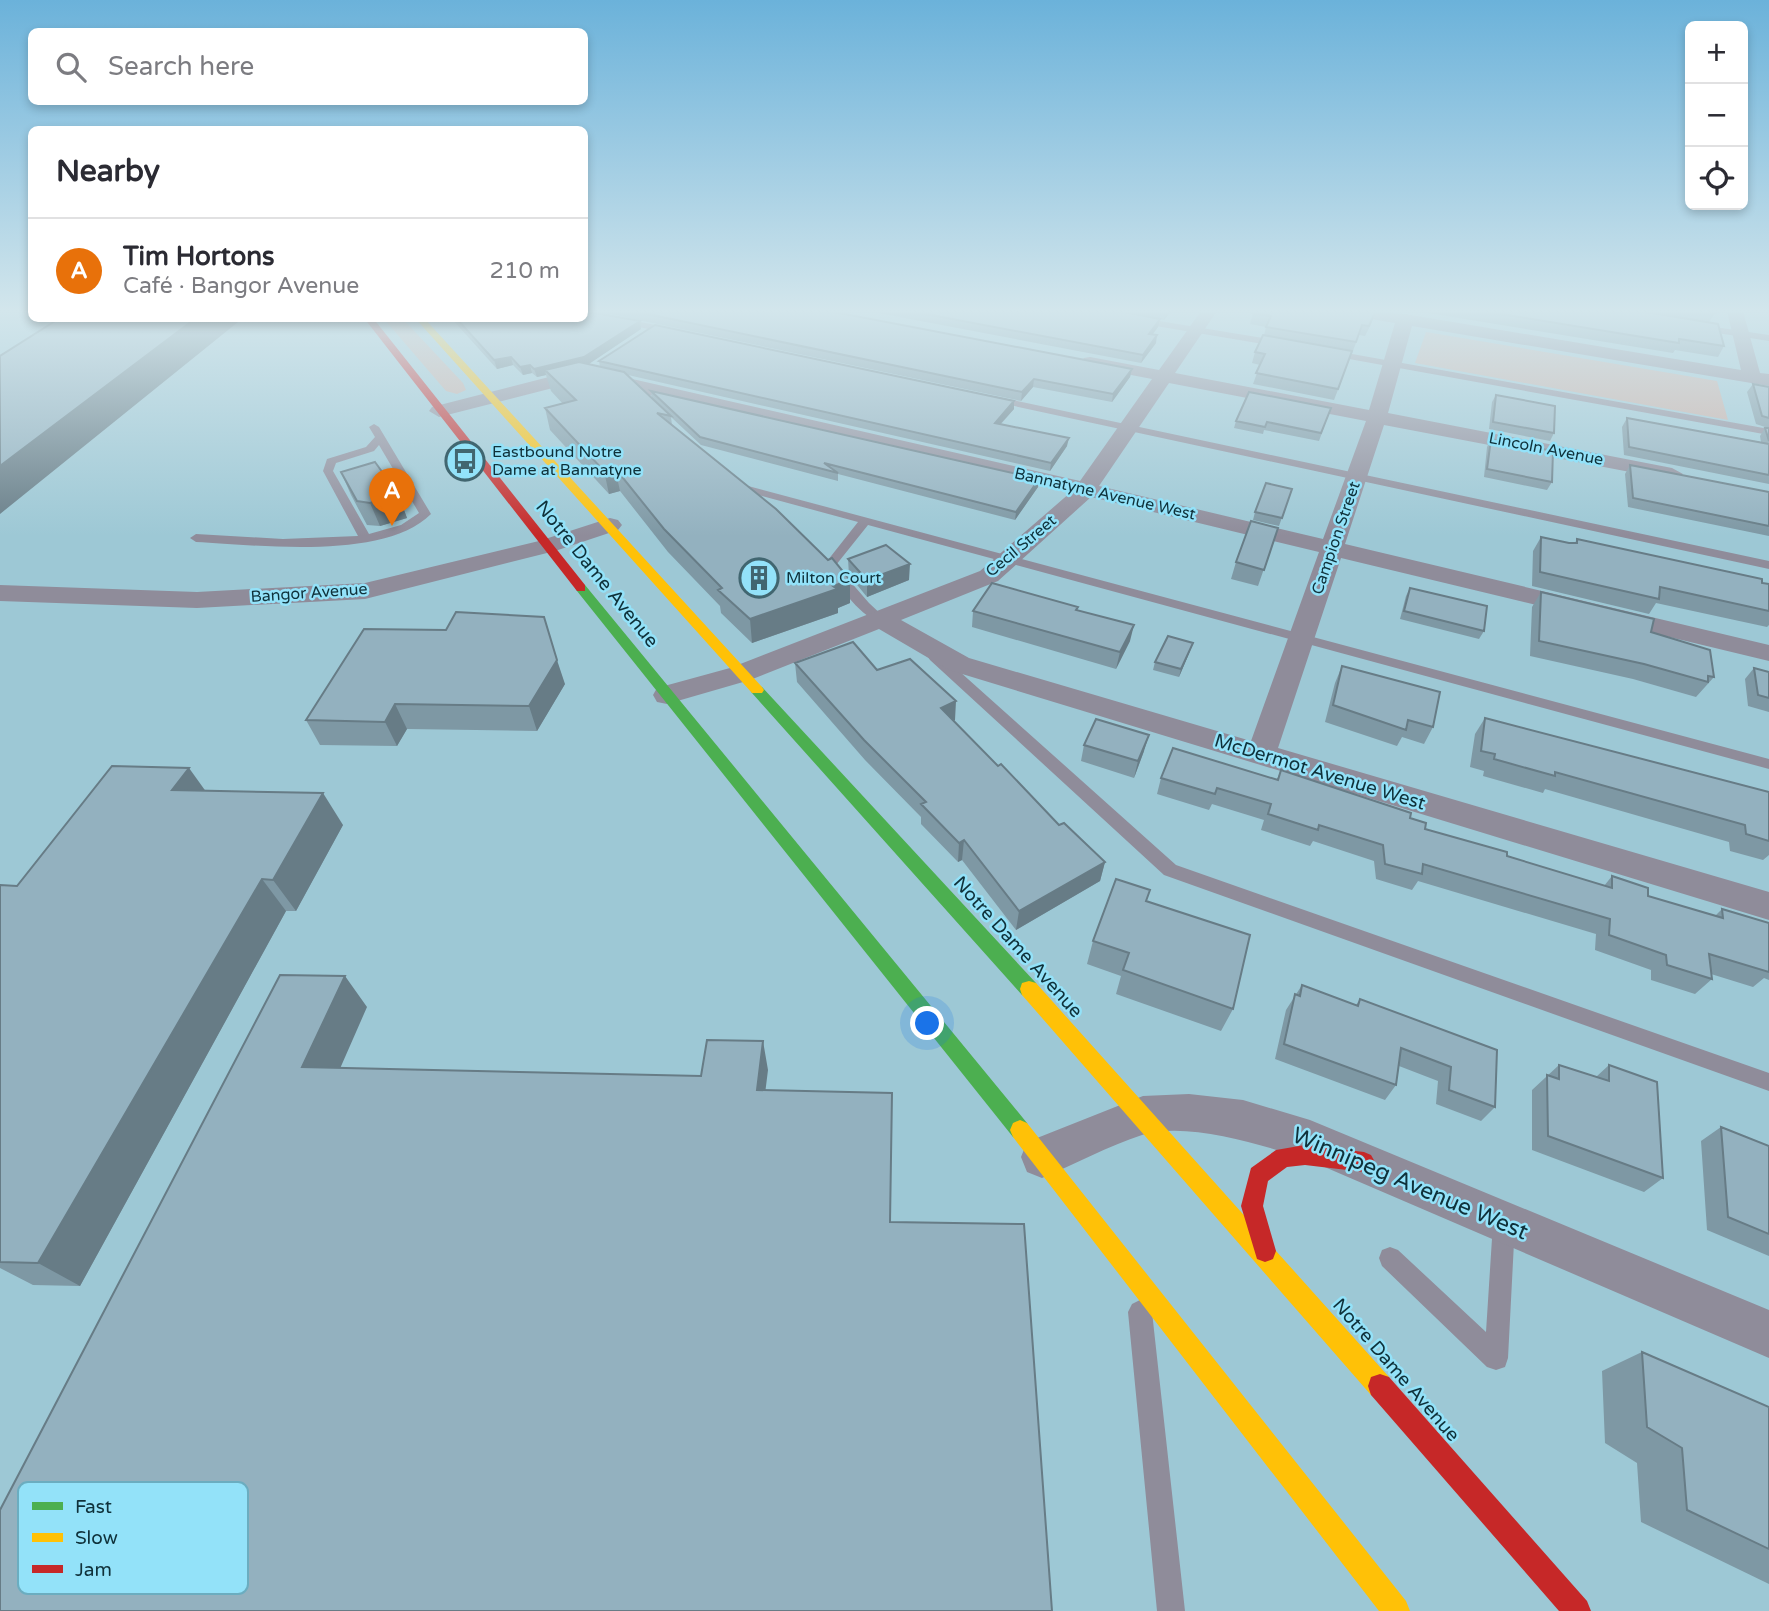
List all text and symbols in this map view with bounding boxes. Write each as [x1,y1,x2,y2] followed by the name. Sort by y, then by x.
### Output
[1685,21,1748,210] map controls
[1685,21,1748,84] button: +
[28,28,588,105] search box
[52,48,90,86] icon: search
[108,51,254,82] text: Search here
[1685,84,1748,147] button: −
[1685,147,1748,210] button: locate
[56,153,160,190] text: Nearby
[123,241,275,272] text: Tim Hortons
[70,257,88,285] text: A
[490,257,560,285] text: 210 m
[123,272,359,300] text: Café · Bangor Avenue
[1487,428,1605,470] street label: Lincoln Avenue
[444,440,486,482] bus stop icon: Eastbound Notre Dame at Bannatyne
[492,442,642,480] place label: Eastbound Notre Dame at Bannatyne
[1012,463,1198,525] street label: Bannatyne Avenue West
[369,468,415,526] pin: A
[1307,479,1365,597] street label: Campion Street
[531,496,663,652] street label: Notre Dame Avenue
[982,511,1060,581] street label: Cecil Street
[738,557,780,599] building icon: Milton Court
[786,568,881,588] place label: Milton Court
[250,579,368,607] street label: Bangor Avenue
[1212,729,1428,815] street label: McDermot Avenue West
[949,872,1087,1022] street label: Notre Dame Avenue
[910,1006,944,1040] your location
[1288,1122,1532,1247] street label: Winnipeg Avenue West
[1328,1294,1464,1446] street label: Notre Dame Avenue
[18,1482,248,1594] legend
[75,1496,112,1518] text: Fast
[75,1527,118,1549] text: Slow
[75,1559,112,1581] text: Jam

